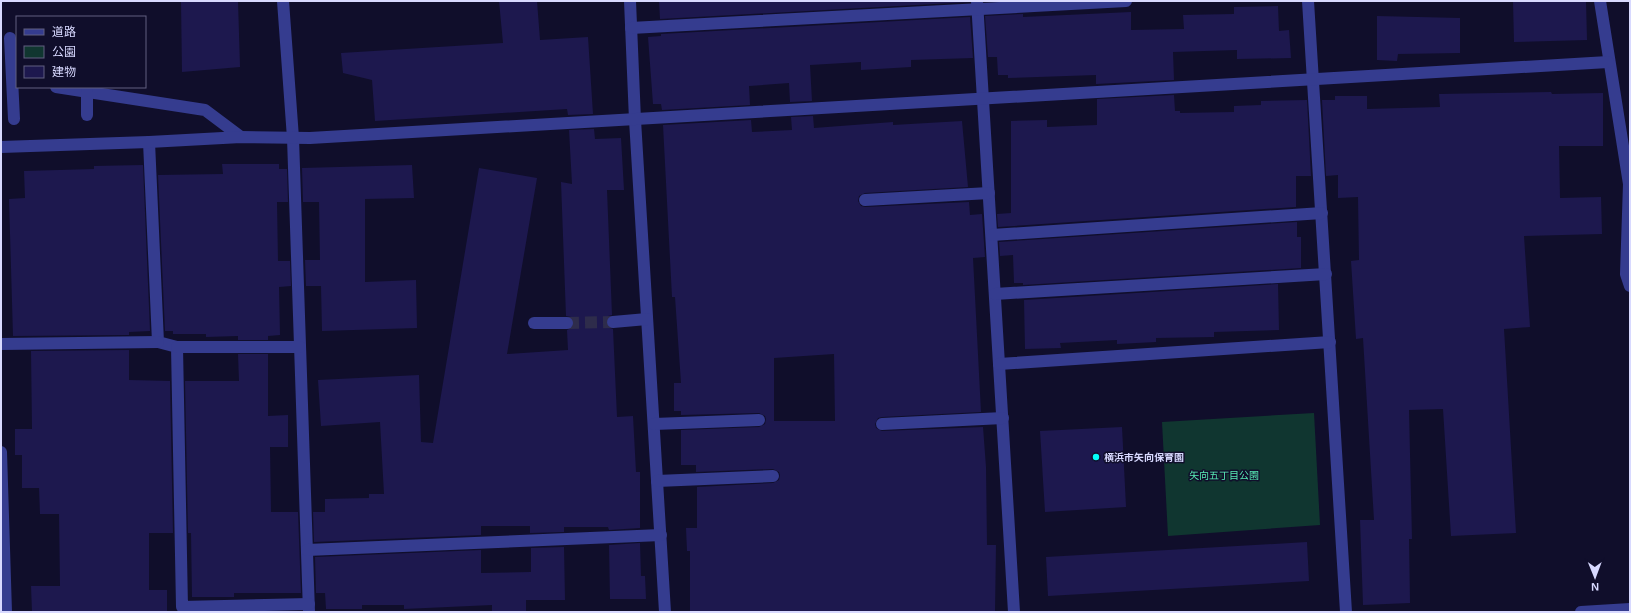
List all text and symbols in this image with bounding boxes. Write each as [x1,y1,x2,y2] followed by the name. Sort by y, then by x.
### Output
[16,16,146,88] legend
[52,25,76,39] text: 道路
[52,45,76,59] text: 公園
[52,65,76,79] text: 建物
[1091,452,1101,462] marker: 横浜市矢向保育園
[1104,452,1184,463] place label: 横浜市矢向保育園
[1189,470,1259,481] park label: 矢向五丁目公園
[1575,557,1615,597] north arrow
[1591,581,1599,593] text: N

